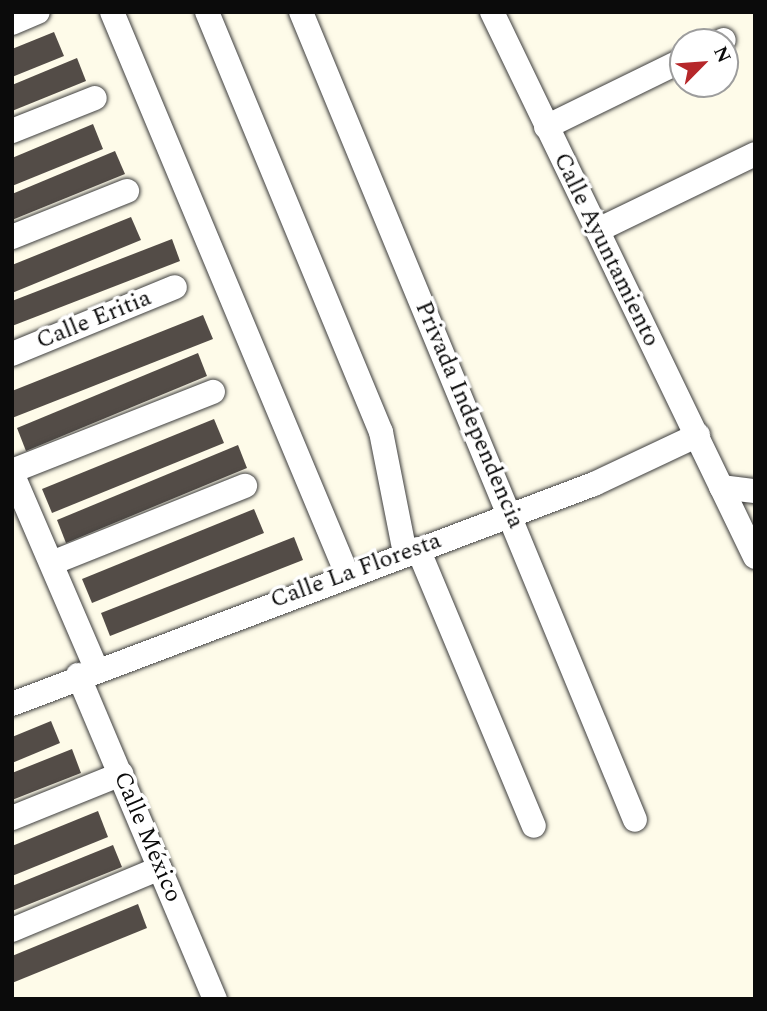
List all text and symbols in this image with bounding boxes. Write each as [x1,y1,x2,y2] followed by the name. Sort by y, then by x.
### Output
[669,28,739,98] north arrow
[705,42,738,68] text: N
[547,148,665,352] street label: Calle Ayuntamiento
[32,284,156,356] street label: Calle Eritia
[408,297,530,533] street label: Privada Independencia
[267,527,445,615] street label: Calle La Floresta
[107,767,187,907] street label: Calle México

